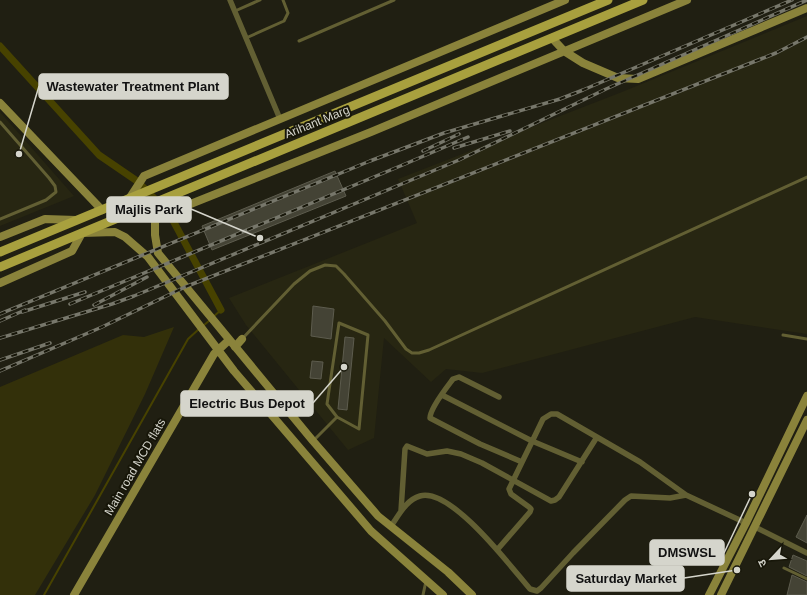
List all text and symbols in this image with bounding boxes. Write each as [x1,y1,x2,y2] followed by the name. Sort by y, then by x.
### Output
[39,74,228,99] callout: Wastewater Treatment Plant
[47,79,220,94] text: Wastewater Treatment Plant
[283,103,351,141] street label: Arihant Marg
[107,197,191,222] callout: Majlis Park
[115,202,184,217] text: Majlis Park
[181,391,313,416] callout: Electric Bus Depot
[189,396,305,411] text: Electric Bus Depot
[102,416,168,518] street label: Main road MCD flats
[751,539,791,579] north arrow
[650,540,724,565] callout: DMSWSL
[658,545,716,560] text: DMSWSL
[755,557,769,569] text: उ
[567,566,684,591] callout: Saturday Market
[575,571,677,586] text: Saturday Market

